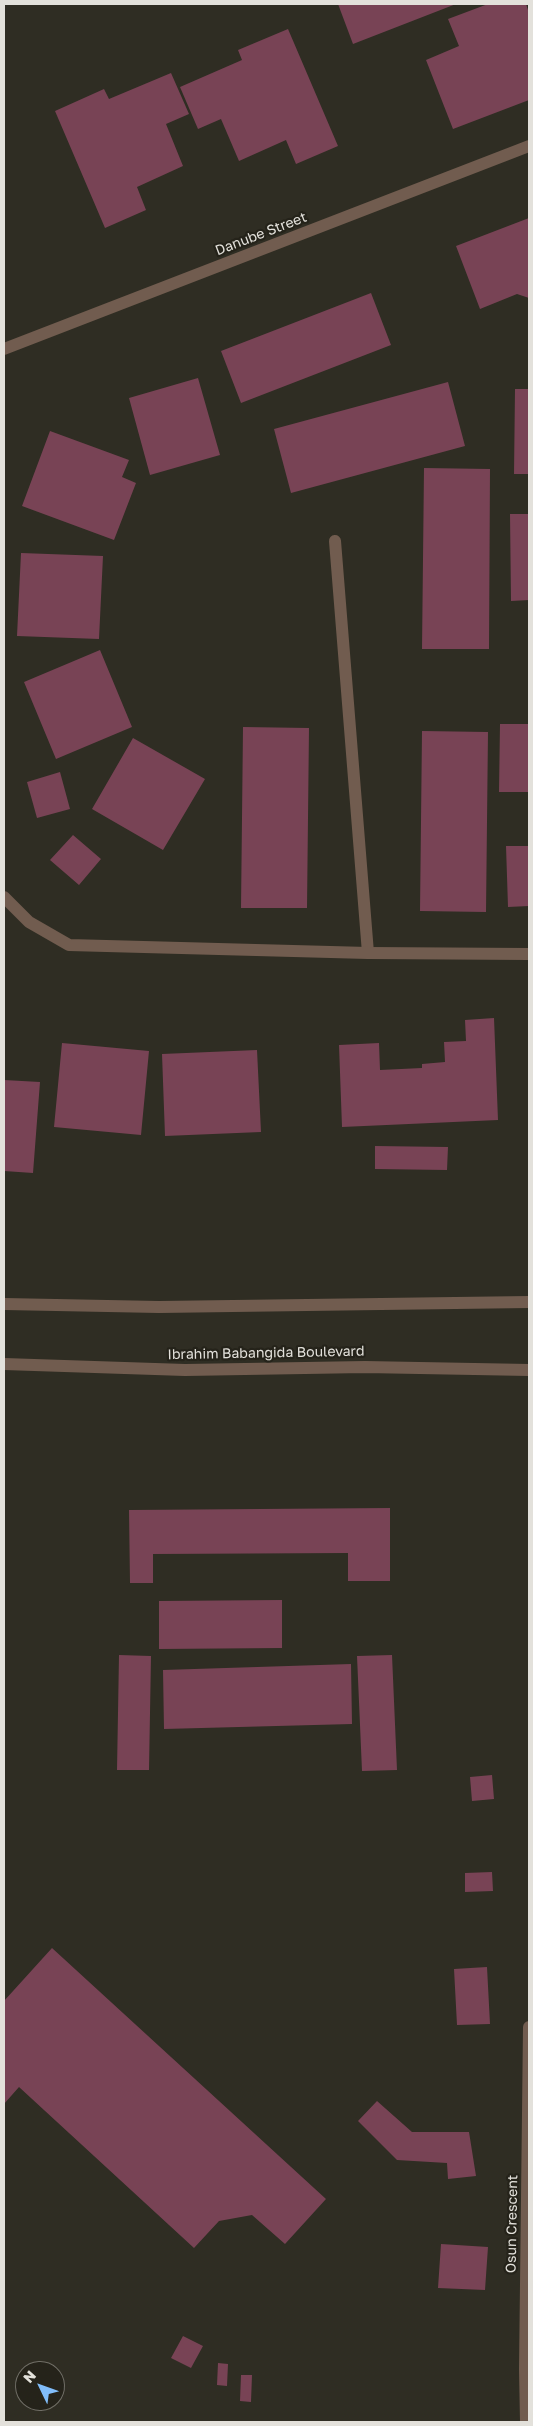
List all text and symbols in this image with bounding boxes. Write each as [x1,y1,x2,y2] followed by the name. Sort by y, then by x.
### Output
[213,209,309,259] street label: Danube Street
[167,1343,365,1363] street label: Ibrahim Babangida Boulevard
[503,2175,521,2273] street label: Osun Crescent
[15,2361,65,2411] north arrow
[19,2367,39,2386] text: N

